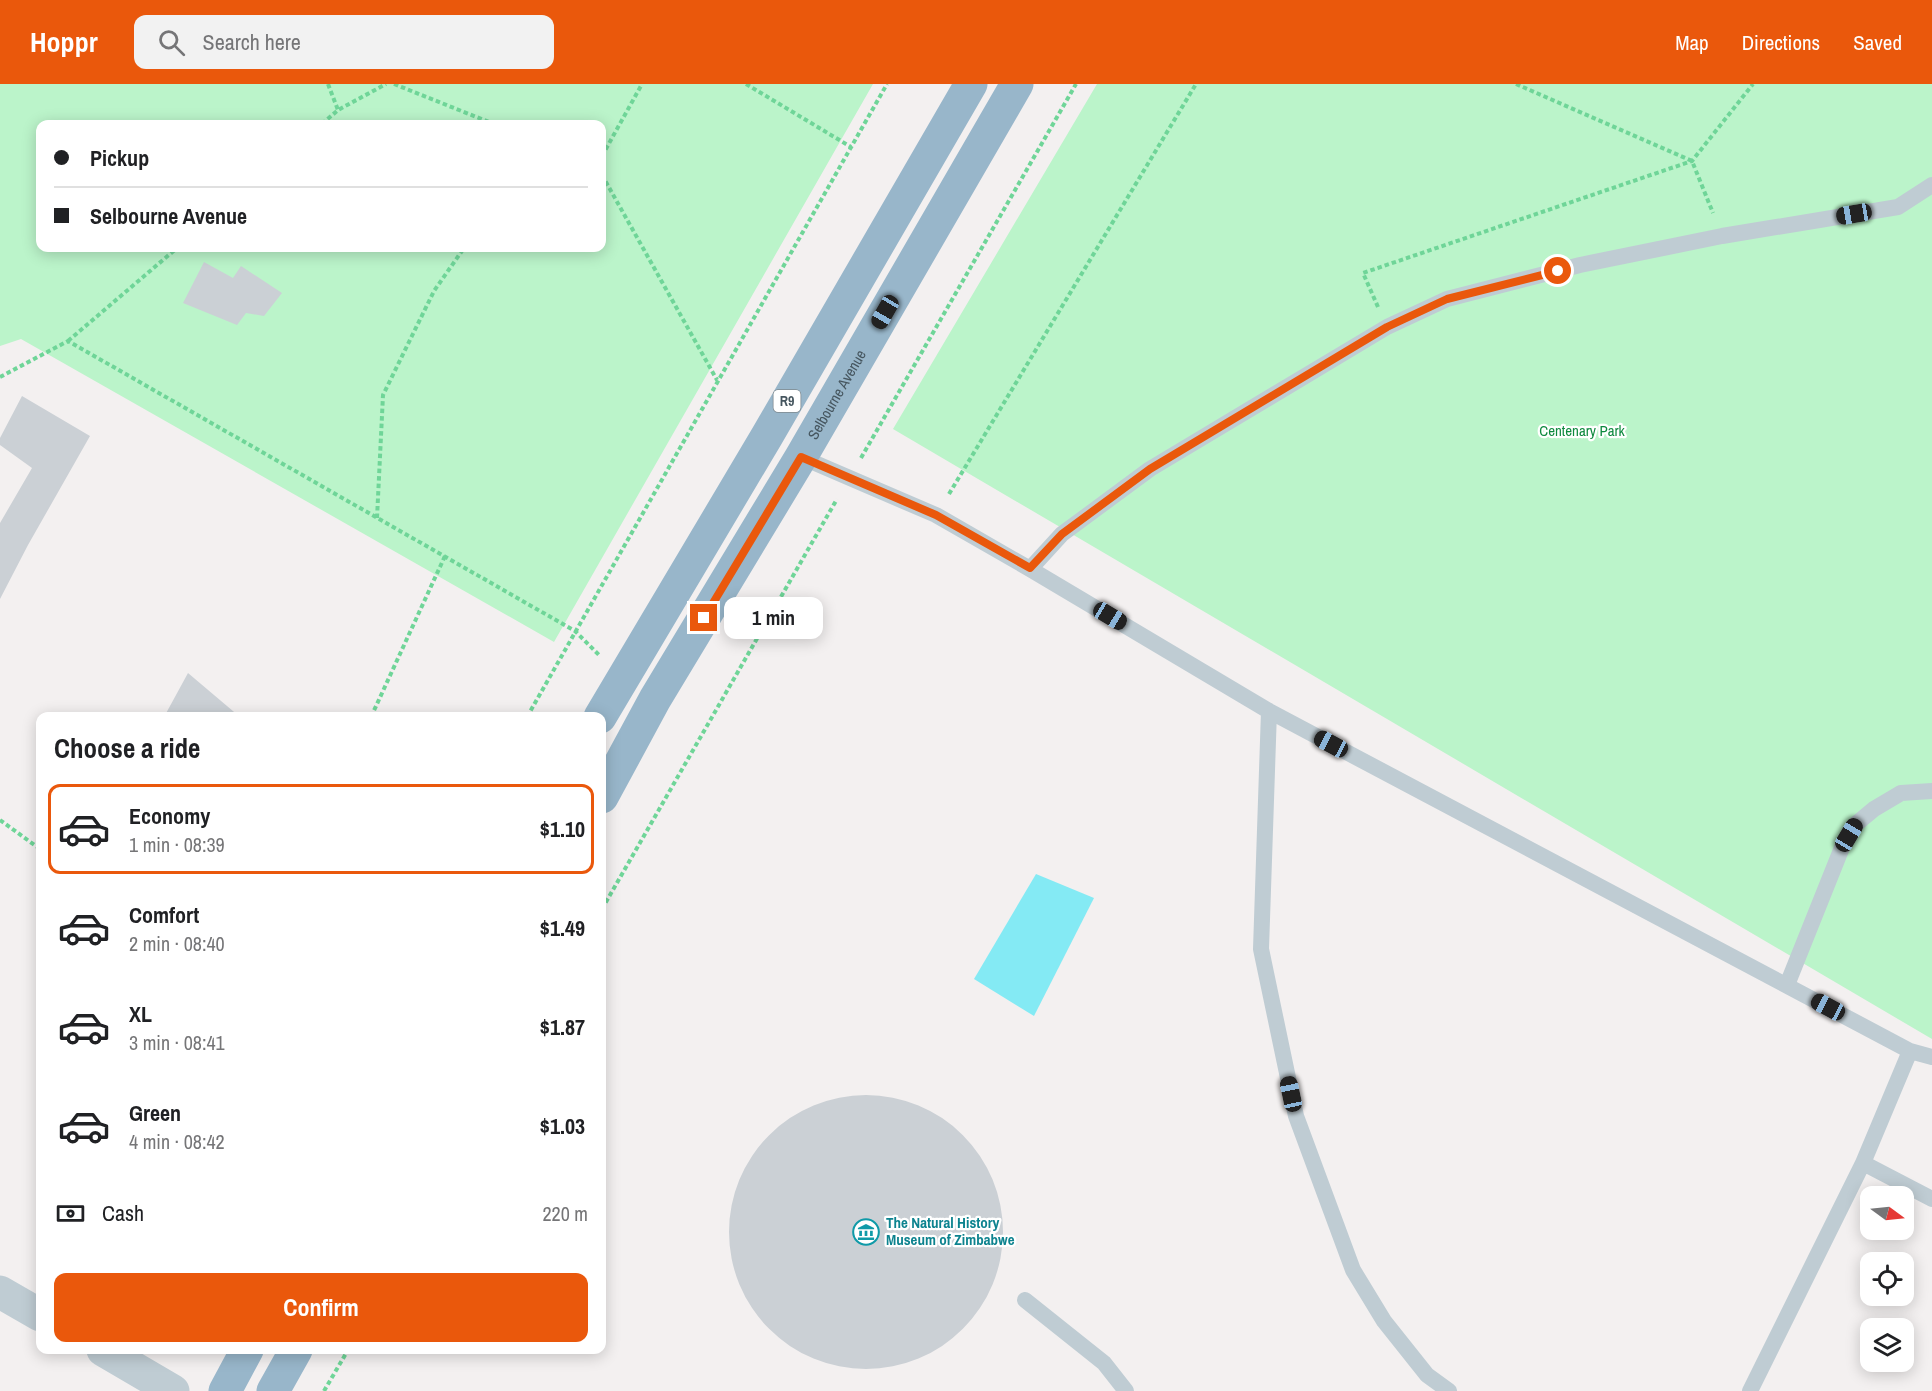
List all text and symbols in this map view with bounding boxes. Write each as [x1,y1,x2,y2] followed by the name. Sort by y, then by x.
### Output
[134,15,554,69] search box
[30,23,98,61] text: Hoppr
[155,26,188,59] icon: search
[203,27,301,57] text: Search here
[1675,28,1709,57] text: Map
[1742,28,1820,57] text: Directions
[1853,28,1902,57] text: Saved
[90,143,149,173] text: Pickup
[90,201,247,231] text: Selbourne Avenue
[1835,202,1873,226] car
[1544,257,1571,284] route start
[868,292,902,332] car
[802,346,871,443] street label: Selbourne Avenue
[774,390,800,412] road number: R9
[1539,420,1626,441] park label: Centenary Park
[725,597,824,639] callout: 1 min
[1090,599,1130,633] car
[690,604,717,631] route end
[752,604,795,631] text: 1 min
[1311,728,1351,760] car
[54,730,200,766] text: Choose a ride
[129,801,210,831] text: Economy
[57,802,111,856] icon: car
[540,814,585,844] text: $1.10
[1832,815,1866,855] car
[129,831,225,858] text: 1 min · 08:39
[129,900,199,930] text: Comfort
[57,901,111,955] icon: car
[540,913,585,943] text: $1.49
[129,930,225,957] text: 2 min · 08:40
[1808,991,1848,1023] car
[129,999,152,1029] text: XL
[57,1000,111,1054] icon: car
[540,1012,585,1042] text: $1.87
[129,1029,225,1056] text: 3 min · 08:41
[1278,1075,1304,1113] car
[129,1098,181,1128] text: Green
[57,1099,111,1153] icon: car
[540,1111,585,1141] text: $1.03
[129,1128,225,1155] text: 4 min · 08:42
[1860,1186,1914,1240] north arrow
[1860,1186,1914,1372] map controls
[54,1197,87,1230] icon: cash
[102,1198,144,1228] text: Cash
[542,1200,588,1227] text: 220 m
[886,1212,1015,1250] place label: The Natural History Museum of Zimbabwe
[851,1217,881,1247] museum icon: The Natural History Museum of Zimbabwe
[1860,1252,1914,1306] button: locate
[54,1273,588,1342] button: Confirm
[1860,1318,1914,1372] button: layers

